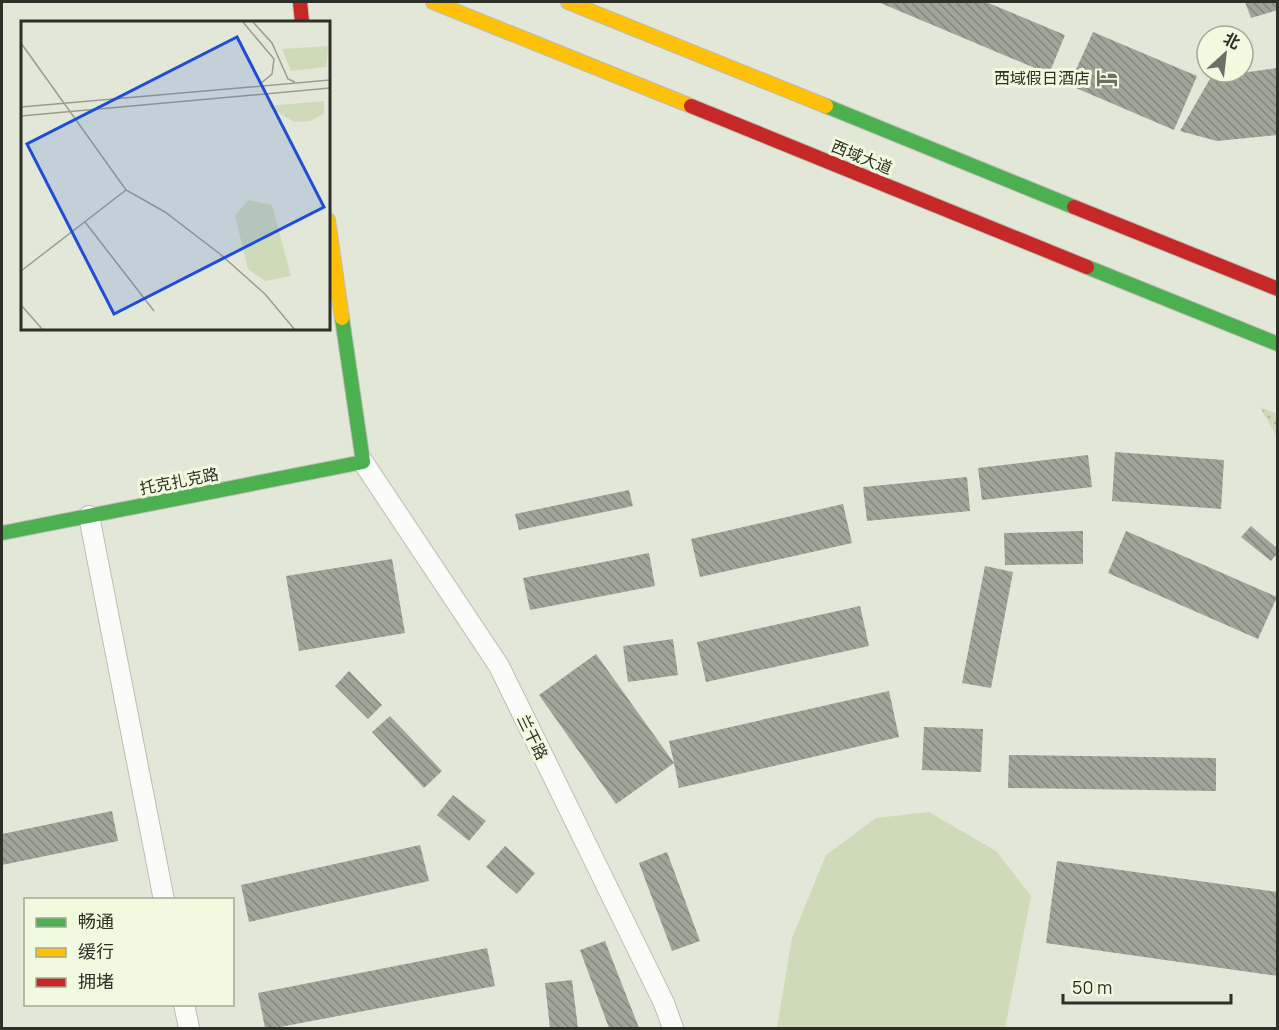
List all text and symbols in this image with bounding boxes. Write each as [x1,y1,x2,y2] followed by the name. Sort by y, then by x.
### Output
[21,21,330,330] inset map
[1195,24,1255,84] north arrow
[1220,27,1244,54] text: 北
[1095,66,1119,90] hotel icon: 西域假日酒店
[994,67,1090,89] place label: 西域假日酒店
[828,135,896,179] street label: 西域大道
[138,463,220,499] street label: 托克扎克路
[513,711,553,763] street label: 兰干路
[24,898,234,1006] legend
[78,909,114,933] text: 畅通
[78,939,114,963] text: 缓行
[1063,967,1231,1005] scale bar
[78,969,114,993] text: 拥堵
[1072,975,1112,999] text: 50 m

